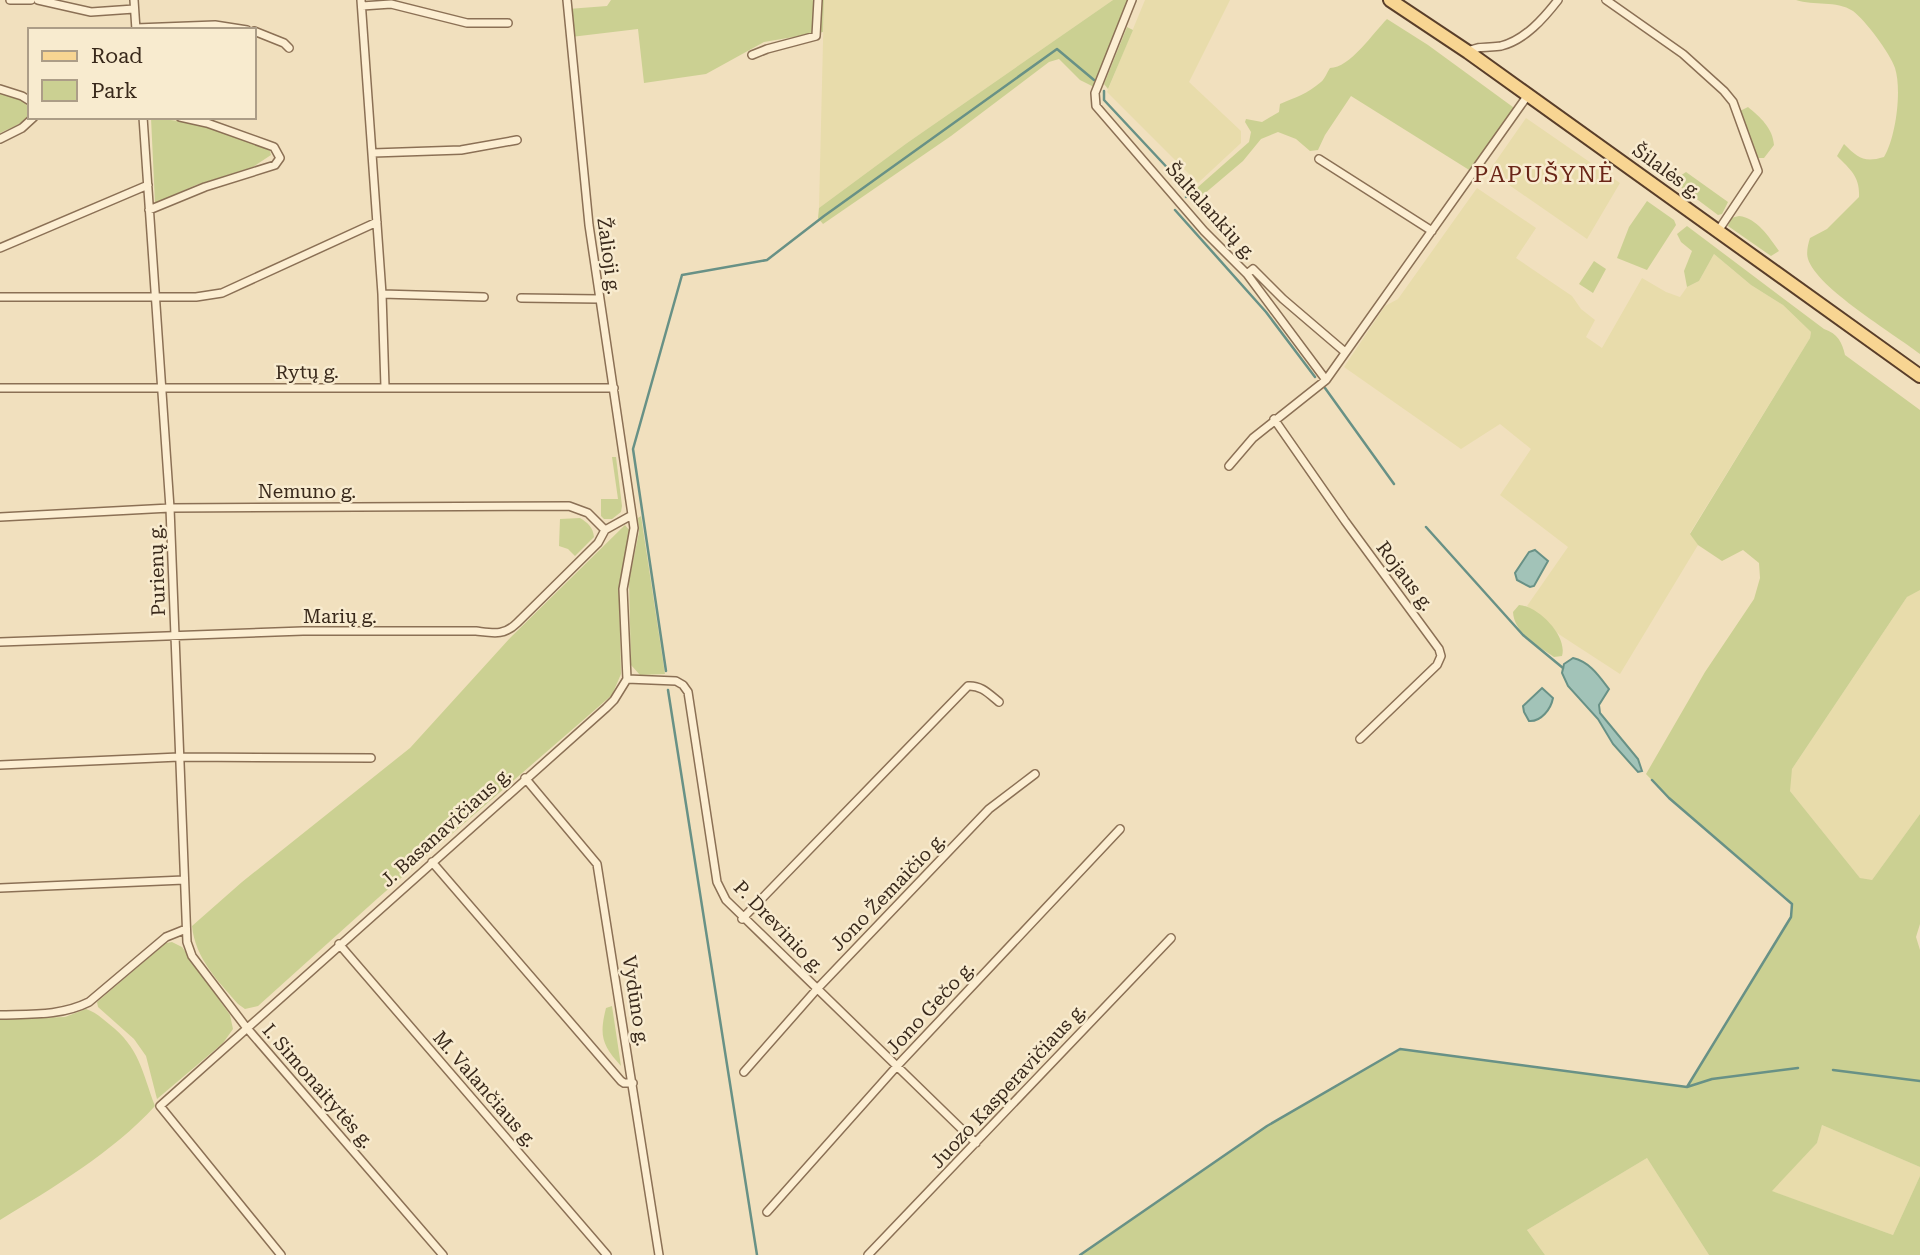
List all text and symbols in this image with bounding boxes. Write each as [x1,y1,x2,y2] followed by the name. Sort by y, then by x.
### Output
[28,28,256,119] legend
[91,44,143,68] text: Road
[91,79,137,103] text: Park
[1628,138,1706,204] street label: Šilalės g.
[1161,157,1261,265] street label: Šaltalankių g.
[1473,161,1615,188] district label: PAPUŠYNĖ
[592,216,626,296] street label: Žalioji g.
[275,360,339,384] street label: Rytų g.
[258,480,356,503] street label: Nemuno g.
[144,523,170,617] street label: Purienų g.
[1371,537,1439,615] street label: Rojaus g.
[303,605,377,628] street label: Marių g.
[376,762,516,892] street label: J. Basanavičiaus g.
[826,828,950,956] street label: Jono Žemaičio g.
[729,876,829,978] street label: P. Drevinio g.
[617,954,655,1048] street label: Vydūno g.
[881,957,979,1059] street label: Jono Gečo g.
[926,999,1090,1173] street label: Juozo Kasperavičiaus g.
[258,1019,378,1153] street label: I. Simonaitytės g.
[428,1026,542,1152] street label: M. Valančiaus g.

